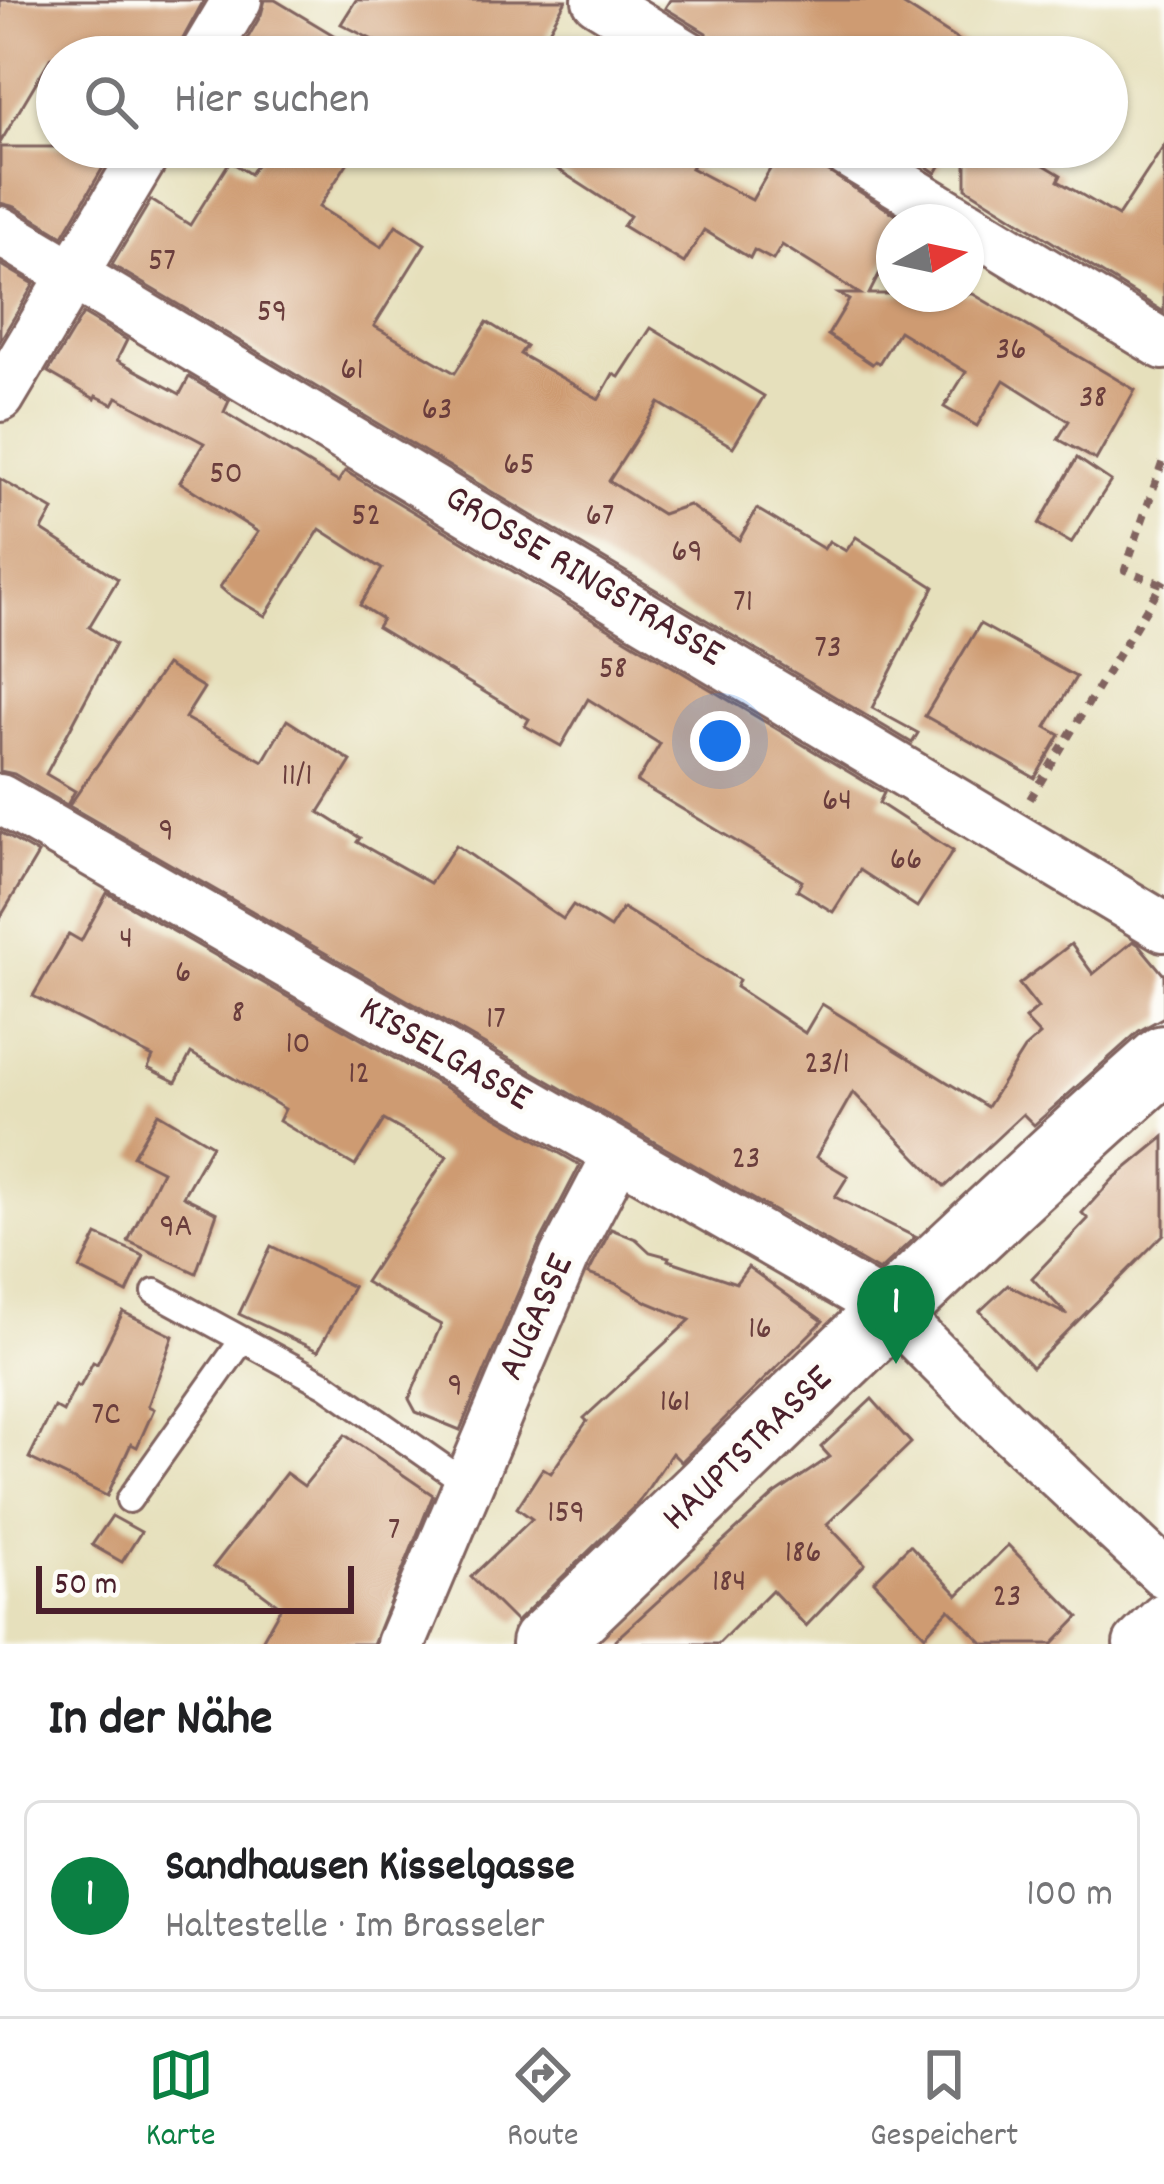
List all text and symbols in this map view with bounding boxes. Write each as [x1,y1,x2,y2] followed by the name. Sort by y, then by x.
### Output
[36,36,1128,168] search box
[78,69,144,135] icon: search
[174,70,370,134] text: Hier suchen
[876,204,984,312] north arrow
[148,239,176,286] house number: 57
[257,290,287,337] house number: 59
[996,328,1026,375] house number: 36
[340,348,364,395] house number: 61
[1079,376,1107,423] house number: 38
[422,388,452,435] house number: 63
[503,443,535,490] house number: 65
[209,452,243,499] house number: 50
[433,473,733,683] street label: GROSSE RINGSTRASSE
[351,494,381,541] house number: 52
[586,494,614,541] house number: 67
[671,530,703,577] house number: 69
[733,580,753,627] house number: 71
[814,626,842,673] house number: 73
[599,647,627,694] house number: 58
[690,711,750,771] your location
[281,754,313,801] house number: 11/1
[822,779,852,826] house number: 64
[158,809,174,856] house number: 9
[890,838,922,885] house number: 66
[119,917,133,964] house number: 4
[175,951,191,998] house number: 6
[347,984,541,1128] street label: KISSELGASSE
[231,991,245,1038] house number: 8
[486,997,506,1044] house number: 17
[285,1022,311,1069] house number: 10
[804,1042,850,1089] house number: 23/1
[348,1052,370,1099] house number: 12
[731,1137,761,1184] house number: 23
[159,1205,193,1252] house number: 9A
[486,1246,590,1390] street label: AUGASSE
[857,1265,935,1364] pin: 1
[748,1307,772,1354] house number: 16
[651,1354,847,1546] street label: HAUPTSTRASSE
[447,1364,463,1411] house number: 9
[660,1380,690,1427] house number: 161
[92,1393,120,1440] house number: 7C
[547,1491,585,1538] house number: 159
[388,1508,400,1555] house number: 7
[785,1531,821,1578] house number: 186
[36,1560,354,1613] scale bar
[712,1560,746,1607] house number: 184
[54,1563,118,1610] text: 50 m
[992,1575,1022,1622] house number: 23
[48,1686,272,1758] text: In der Nähe
[165,1837,575,1901] text: Sandhausen Kisselgasse
[86,1869,94,1924] text: 1
[1026,1869,1113,1924] text: 100 m
[165,1901,545,1956] text: Haltestelle · Im Brasseler
[146,2042,215,2161] tab: Karte
[507,2042,579,2161] tab: Route
[870,2042,1018,2161] tab: Gespeichert

